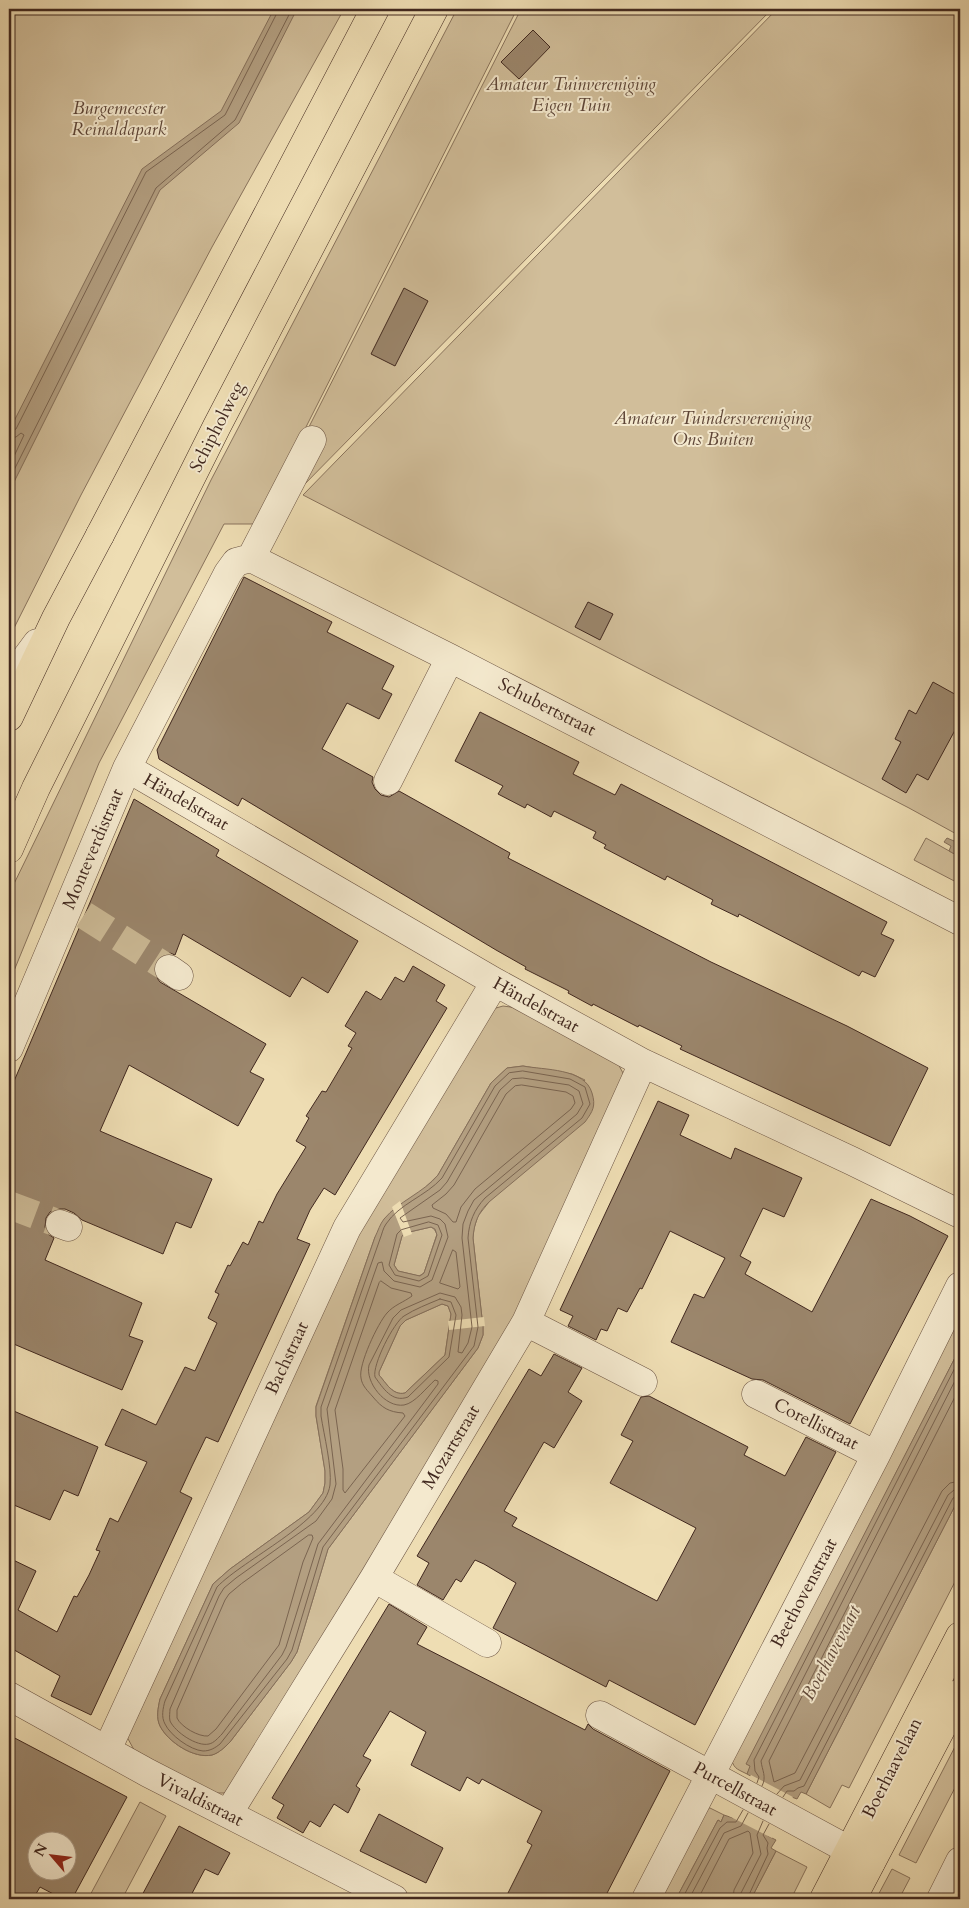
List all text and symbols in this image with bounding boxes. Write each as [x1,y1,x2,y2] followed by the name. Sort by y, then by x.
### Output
[485,72,656,118] park label: Amateur Tuinvereniging Eigen Tuin
[72,96,167,142] park label: Burgemeester Reinaldapark
[183,377,251,477] street label: Schipholweg
[613,406,812,452] park label: Amateur Tuindersvereniging Ons Buiten
[494,672,600,742] street label: Schubertstraat
[139,767,234,837] street label: Händelstraat
[56,785,130,913] street label: Monteverdistraat
[488,971,584,1039] street label: Händelstraat
[259,1317,315,1398] street label: Bachstraat
[769,1392,863,1456] street label: Corellistraat
[416,1400,486,1494] street label: Mozartstraat
[765,1533,844,1652] street label: Beethovenstraat
[795,1600,867,1705] water label: Boerhavevaart
[856,1713,928,1823] street label: Boerhaavelaan
[689,1756,782,1822] street label: Purcellstraat
[152,1768,248,1833] street label: Vivaldistraat
[28,1830,78,1880] north arrow
[30,1840,52,1860] text: N

